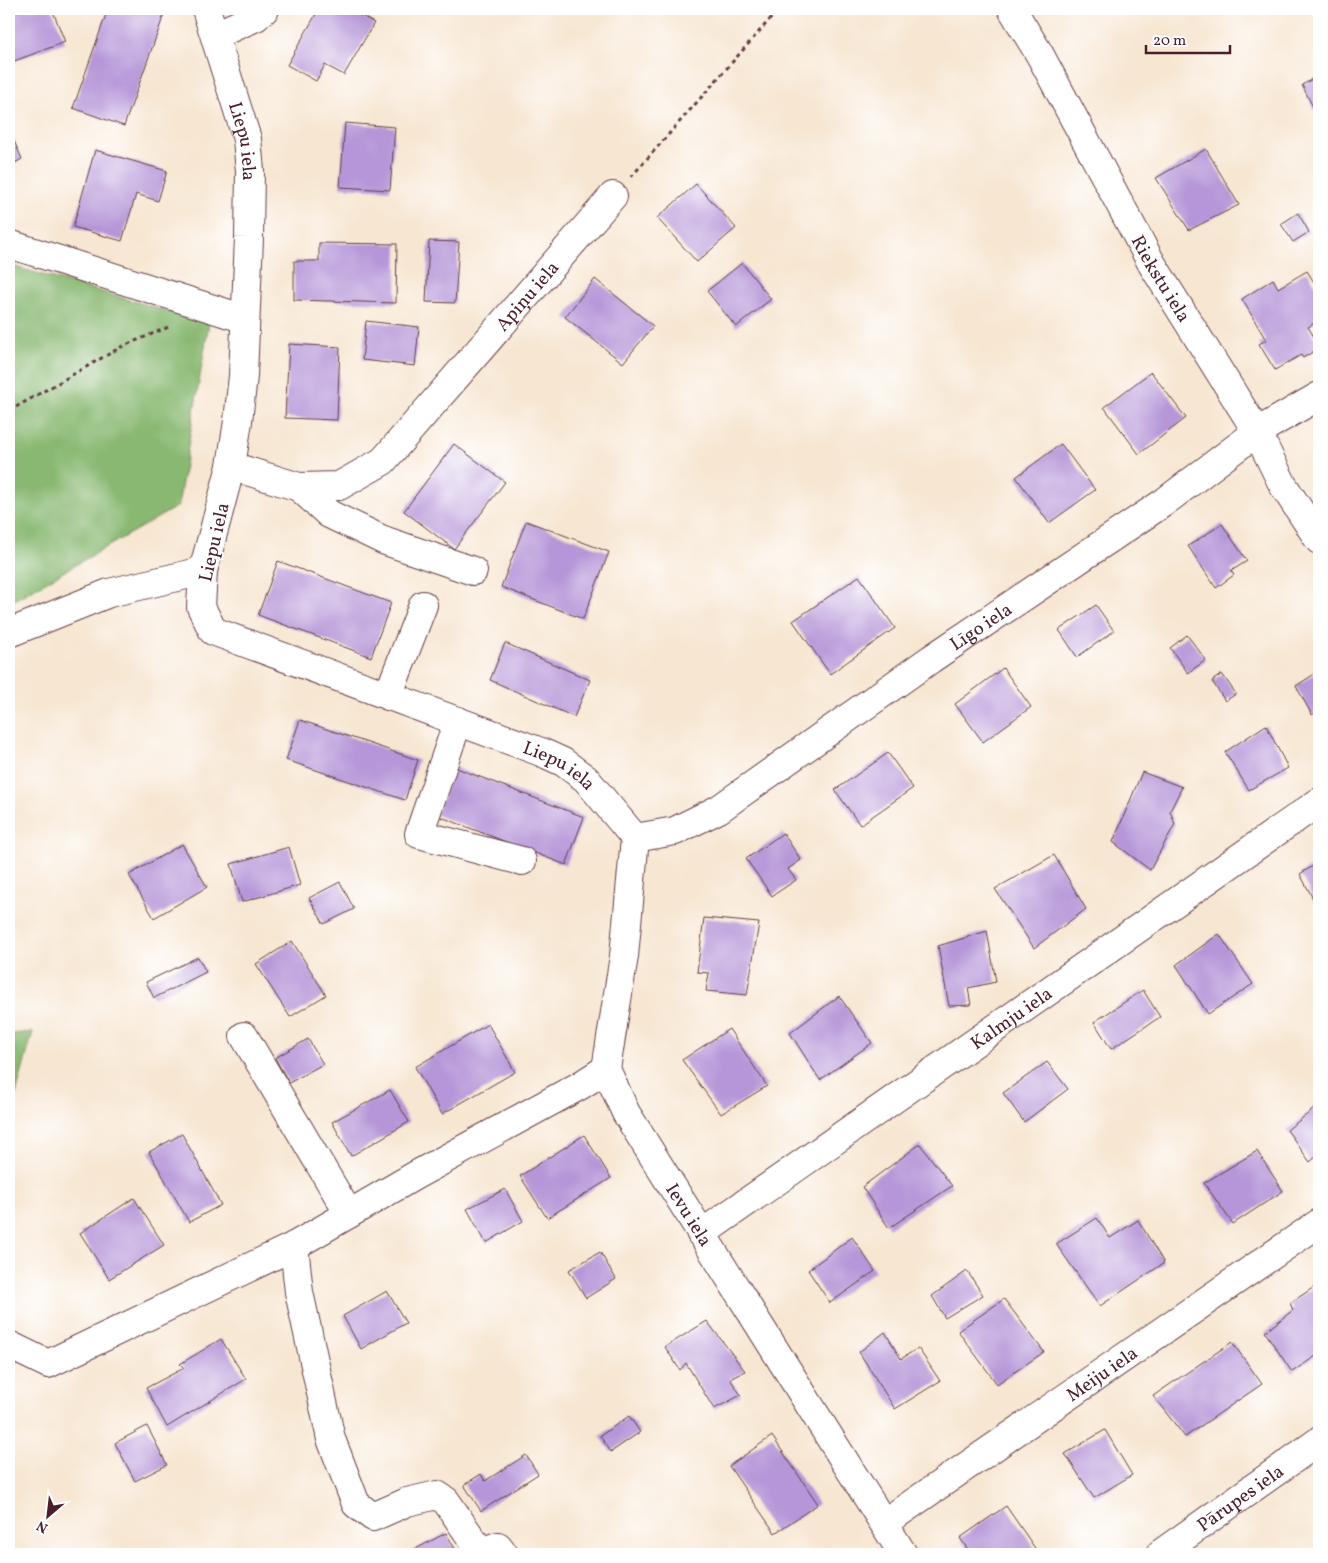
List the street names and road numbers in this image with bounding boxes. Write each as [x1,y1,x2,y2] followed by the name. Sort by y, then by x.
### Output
[221,99,261,181] street label: Liepu iela
[1124,231,1196,328] street label: Riekstu iela
[491,256,566,337] street label: Apiņu iela
[193,500,237,585] street label: Liepu iela
[945,597,1018,658] street label: Līgo iela
[519,735,601,796] street label: Liepu iela
[966,981,1058,1057] street label: Kalmju iela
[658,1179,718,1252] street label: Ievu iela
[1061,1341,1143,1409] street label: Meiju iela
[1192,1459,1290,1539] street label: Pārupes iela

